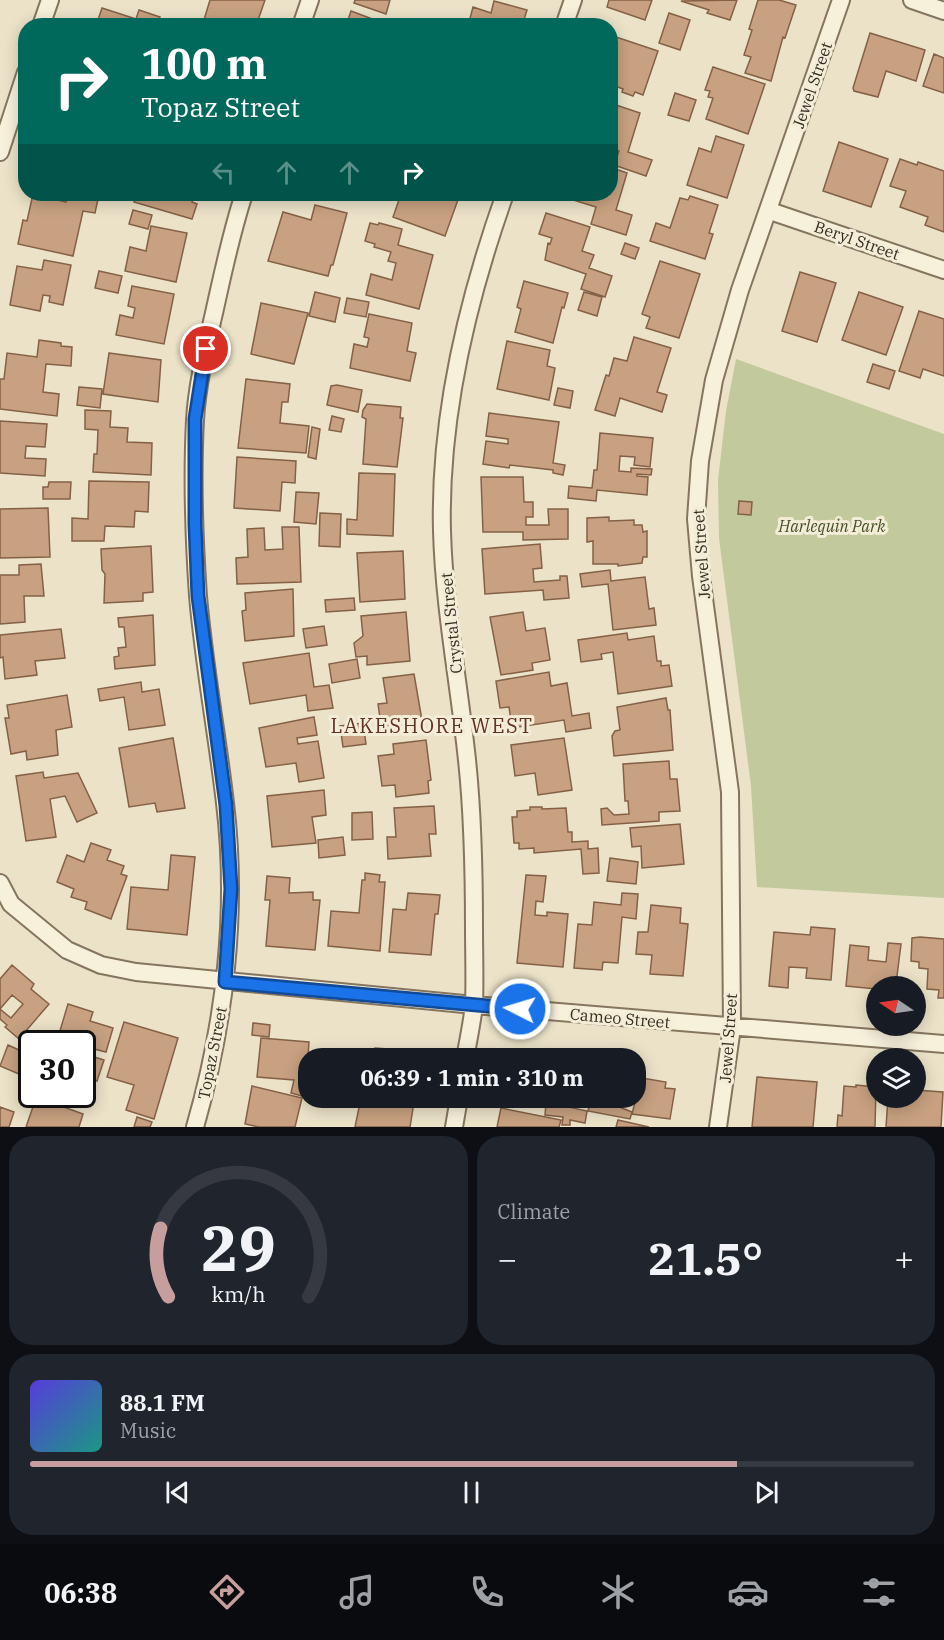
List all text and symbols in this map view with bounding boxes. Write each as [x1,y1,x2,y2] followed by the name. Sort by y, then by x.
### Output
[141,36,267,91] text: 100 m
[788,39,836,131] street label: Jewel Street
[42,42,120,120] icon: right
[141,89,300,124] text: Topaz Street
[207,156,240,189] icon: left
[270,156,303,189] icon: ahead
[333,156,366,189] icon: ahead
[396,156,429,189] icon: right
[812,216,903,264] street label: Beryl Street
[180,323,231,374] pin
[189,332,222,365] icon: arrive
[688,508,714,600] street label: Jewel Street
[778,516,886,536] park label: Harlequin Park
[436,571,466,675] street label: Crystal Street
[330,712,534,739] district label: LAKESHORE WEST
[866,976,926,1036] north arrow
[866,976,926,1108] map controls
[488,977,552,1041] position arrow
[715,992,741,1084] street label: Jewel Street
[569,1004,671,1032] street label: Cameo Street
[193,1005,231,1101] street label: Topaz Street
[18,1030,96,1108] speed limit sign: 30
[866,1048,926,1108] button: layers
[360,1063,584,1092] text: 06:39 · 1 min · 310 m
[498,1198,570,1225] text: Climate
[201,1207,276,1288] text: 29
[648,1229,763,1287] text: 21.5°
[498,1237,517,1280] text: −
[894,1237,914,1280] text: +
[211,1281,265,1309] text: km/h
[120,1388,205,1417] text: 88.1 FM
[120,1417,176,1444] text: Music
[161,1476,194,1509] icon: previous
[455,1476,488,1509] icon: pause
[750,1476,783,1509] icon: next
[206,1571,248,1613] icon: directions
[336,1571,378,1613] icon: music
[466,1571,508,1613] icon: phone
[597,1571,639,1613] icon: climate
[727,1571,769,1613] icon: car
[858,1571,900,1613] icon: filters
[44,1575,117,1610] text: 06:38

